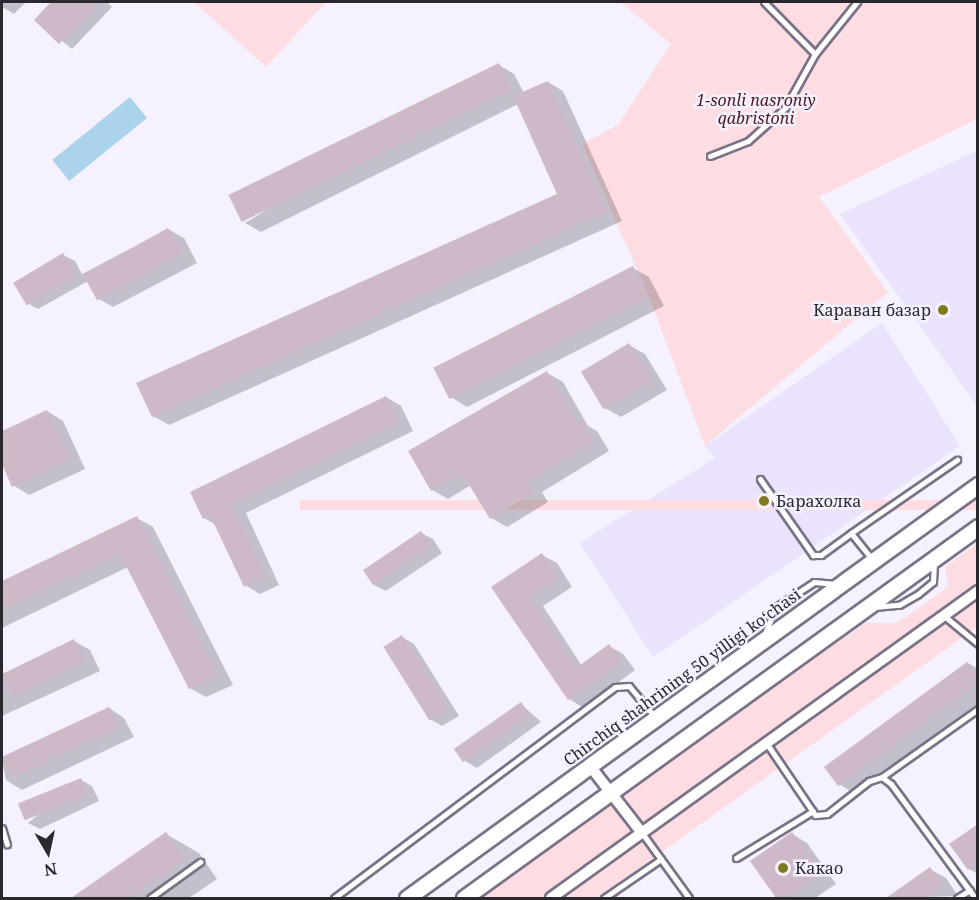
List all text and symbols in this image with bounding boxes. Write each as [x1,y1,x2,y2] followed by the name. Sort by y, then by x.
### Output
[696,90,816,128] park label: 1-sonli nasroniy qabristoni
[813,300,931,320] place label: Караван базар
[936,303,950,317] marker: Караван базар
[776,491,861,511] place label: Барахолка
[757,494,771,508] marker: Барахолка
[560,585,804,769] street label: Chirchiq shahrining 50 yilligi koʻchasi
[18,822,78,882] north arrow
[43,858,59,882] text: N
[795,858,843,878] place label: Какао
[776,861,790,875] marker: Какао

